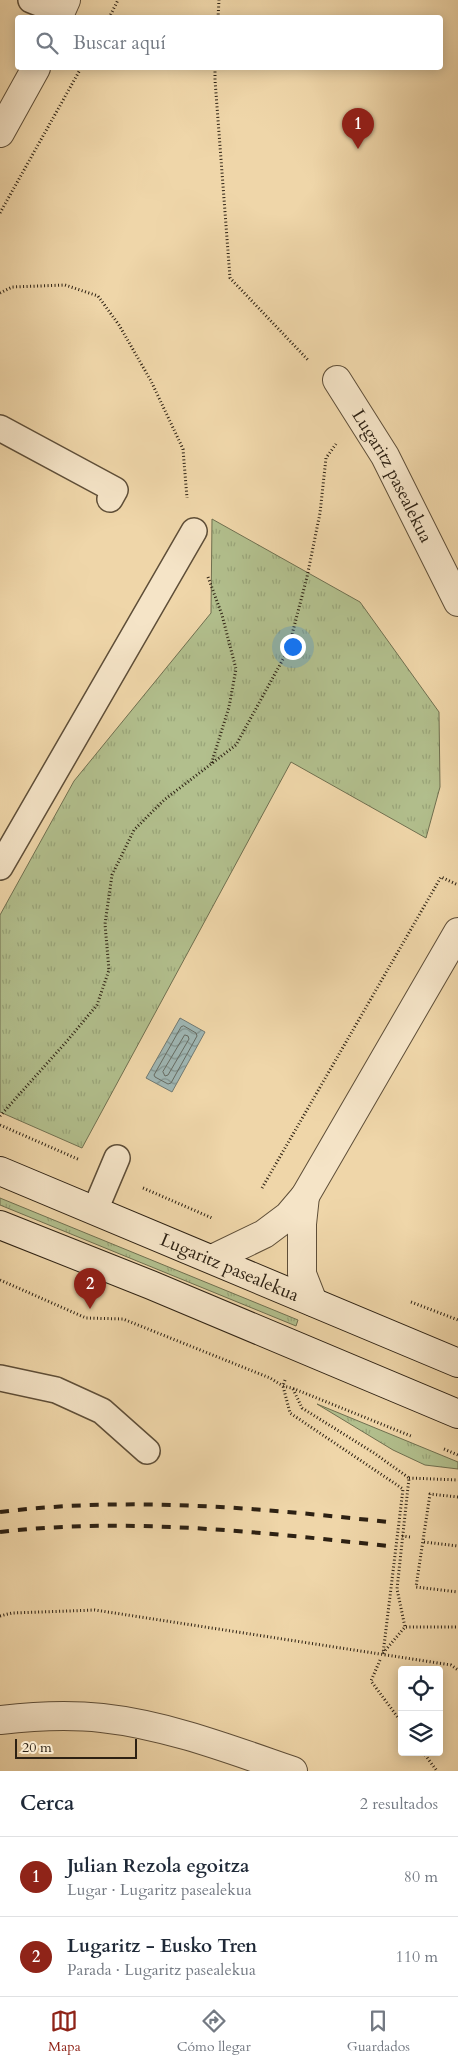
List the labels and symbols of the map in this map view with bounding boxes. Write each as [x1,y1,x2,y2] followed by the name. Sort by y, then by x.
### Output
[342,108,374,149] pin: 1
[346,405,438,547] street label: Lugaritz pasealekua
[280,634,306,660] your location
[156,1228,303,1308] street label: Lugaritz pasealekua
[74,1268,106,1309] pin: 2
[15,1736,138,1759] scale bar

